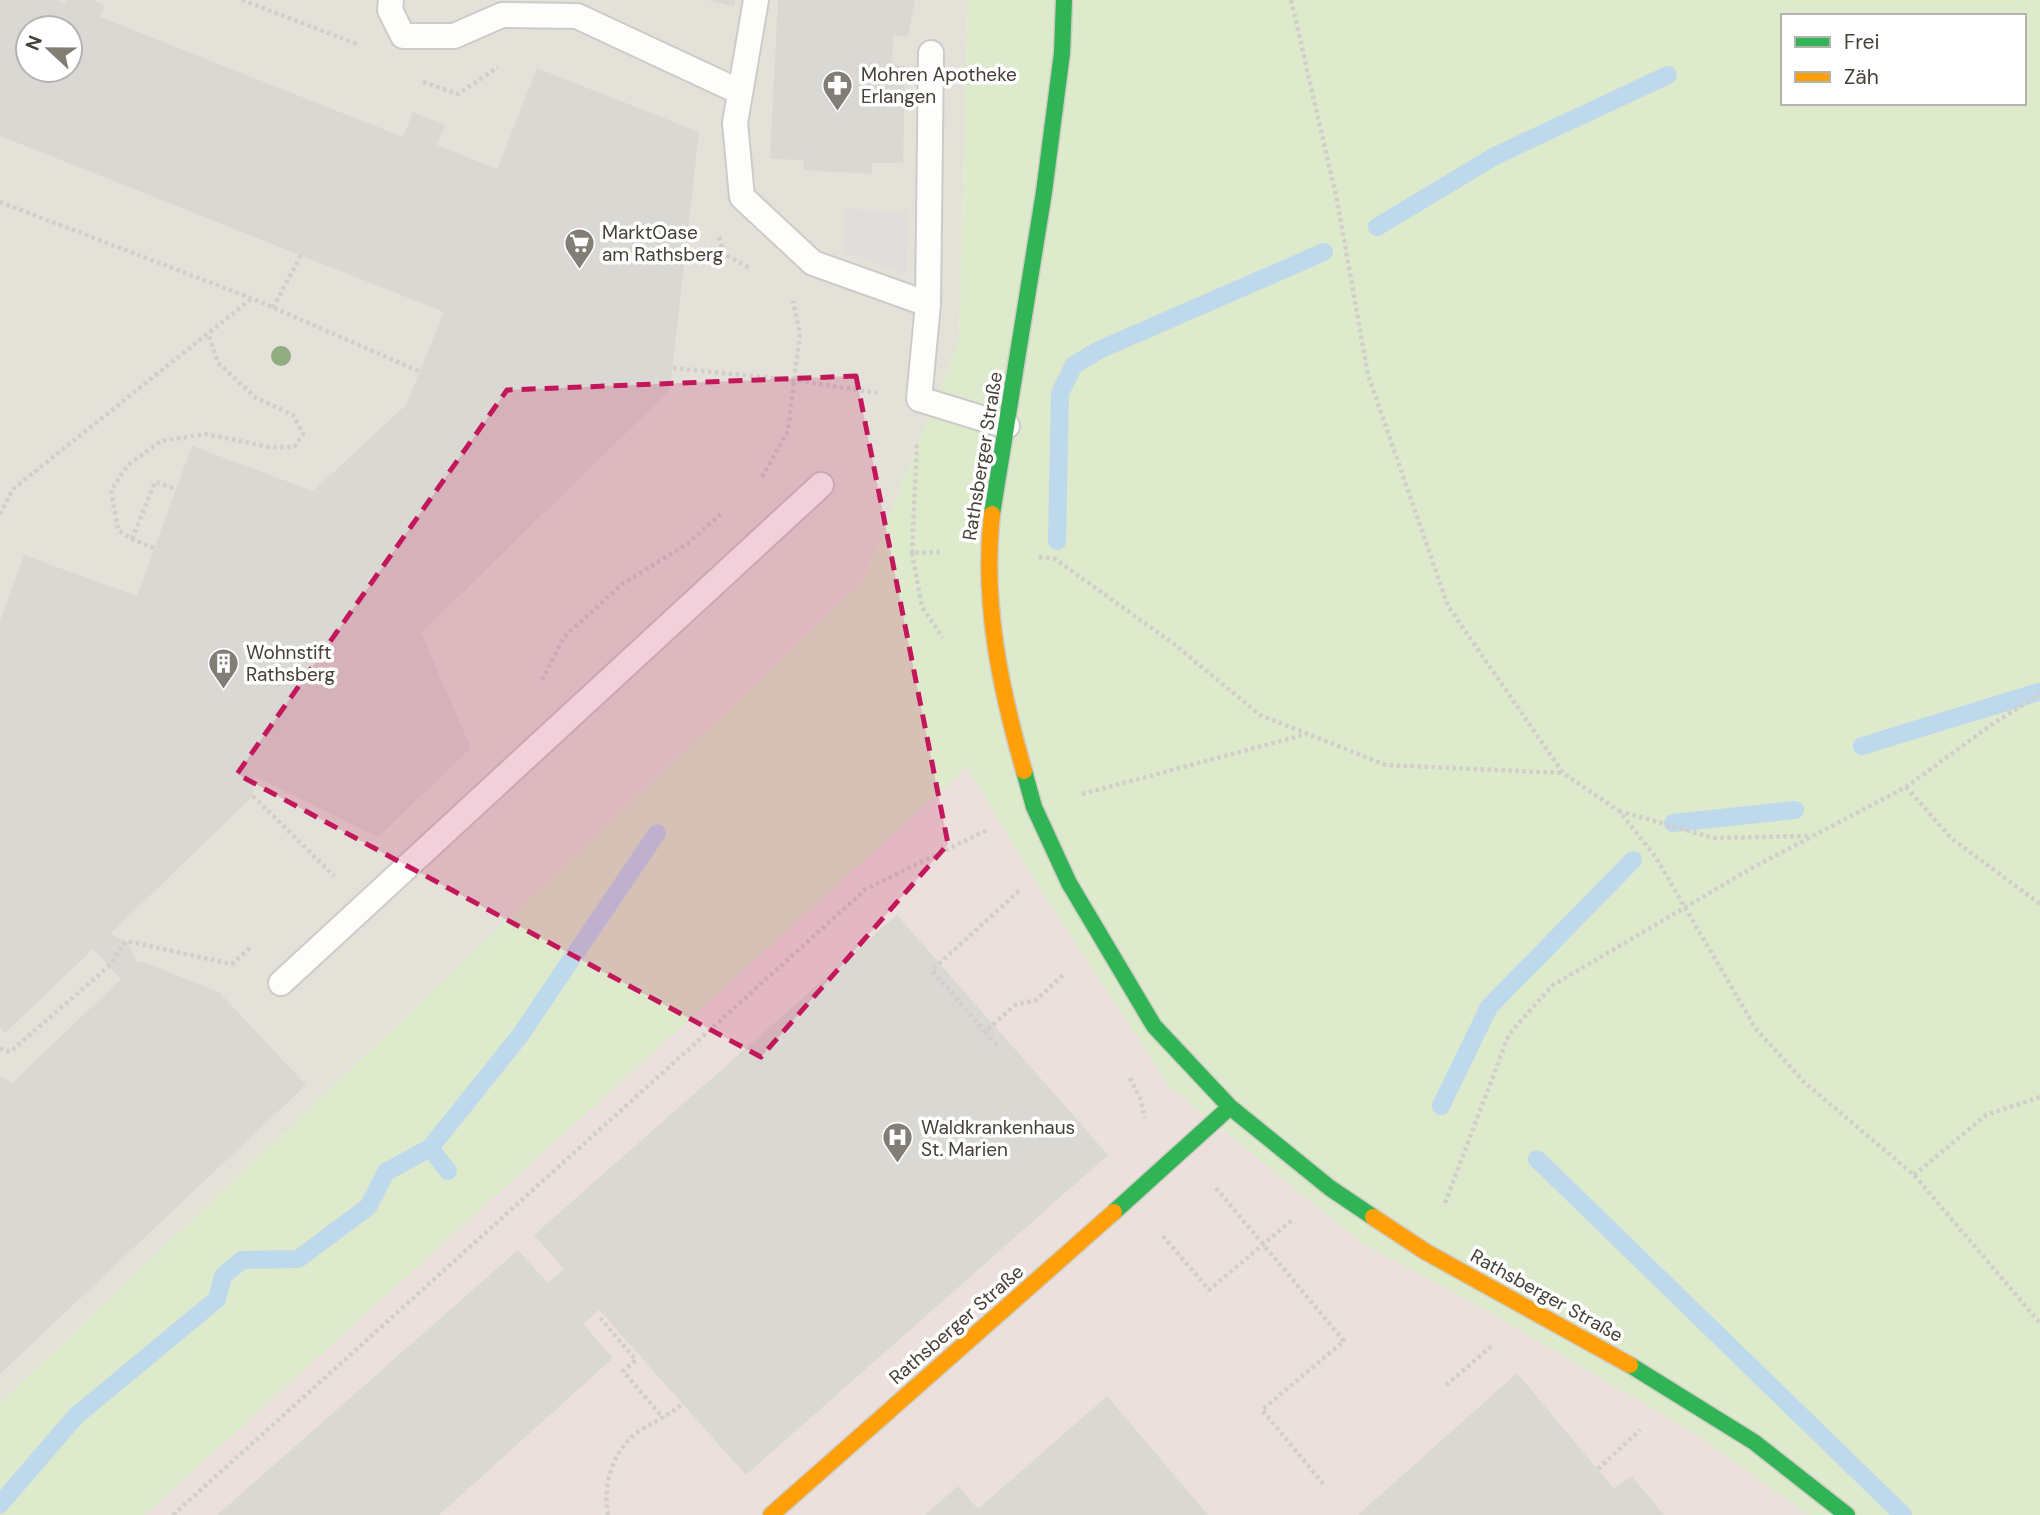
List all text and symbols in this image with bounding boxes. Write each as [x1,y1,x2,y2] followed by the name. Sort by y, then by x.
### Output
[14,14,84,84] north arrow
[1781,14,2026,105] legend
[1844,28,1880,56] text: Frei
[20,32,48,54] text: N
[861,62,1017,109] place label: Mohren Apotheke Erlangen
[1844,63,1879,91] text: Zäh
[821,68,855,112] pharmacy icon: Mohren Apotheke Erlangen
[602,220,724,267] place label: MarktOase am Rathsberg
[562,226,596,270] supermarket icon: MarktOase am Rathsberg
[957,370,1008,542] street label: Rathsberger Straße
[246,640,335,687] place label: Wohnstift Rathsberg
[206,646,240,690] building icon: Wohnstift Rathsberg
[921,1115,1075,1162] place label: Waldkrankenhaus St. Marien
[881,1121,915,1165] hospital icon: Waldkrankenhaus St. Marien
[1466,1243,1627,1348] street label: Rathsberger Straße
[884,1259,1029,1390] street label: Rathsberger Straße

